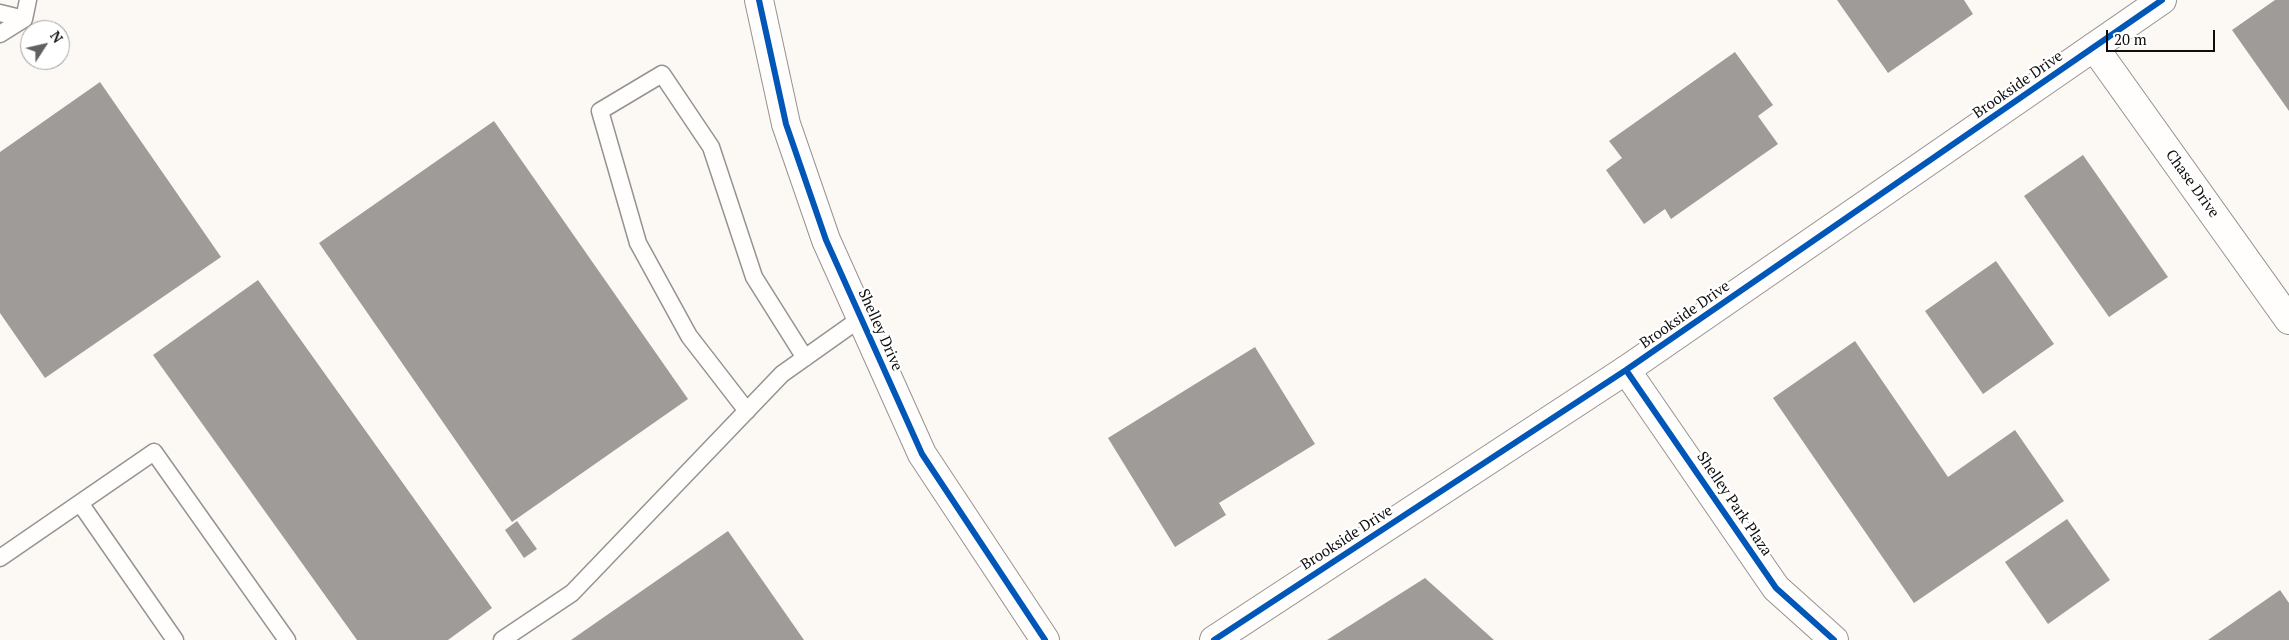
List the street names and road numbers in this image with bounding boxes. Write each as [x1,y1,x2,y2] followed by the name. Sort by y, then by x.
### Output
[1970,47,2066,123] street label: Brookside Drive
[2161,147,2223,221] street label: Chase Drive
[1637,277,1733,353] street label: Brookside Drive
[854,286,906,374] street label: Shelley Drive
[1693,449,1775,559] street label: Shelley Park Plaza
[1298,502,1396,574] street label: Brookside Drive

